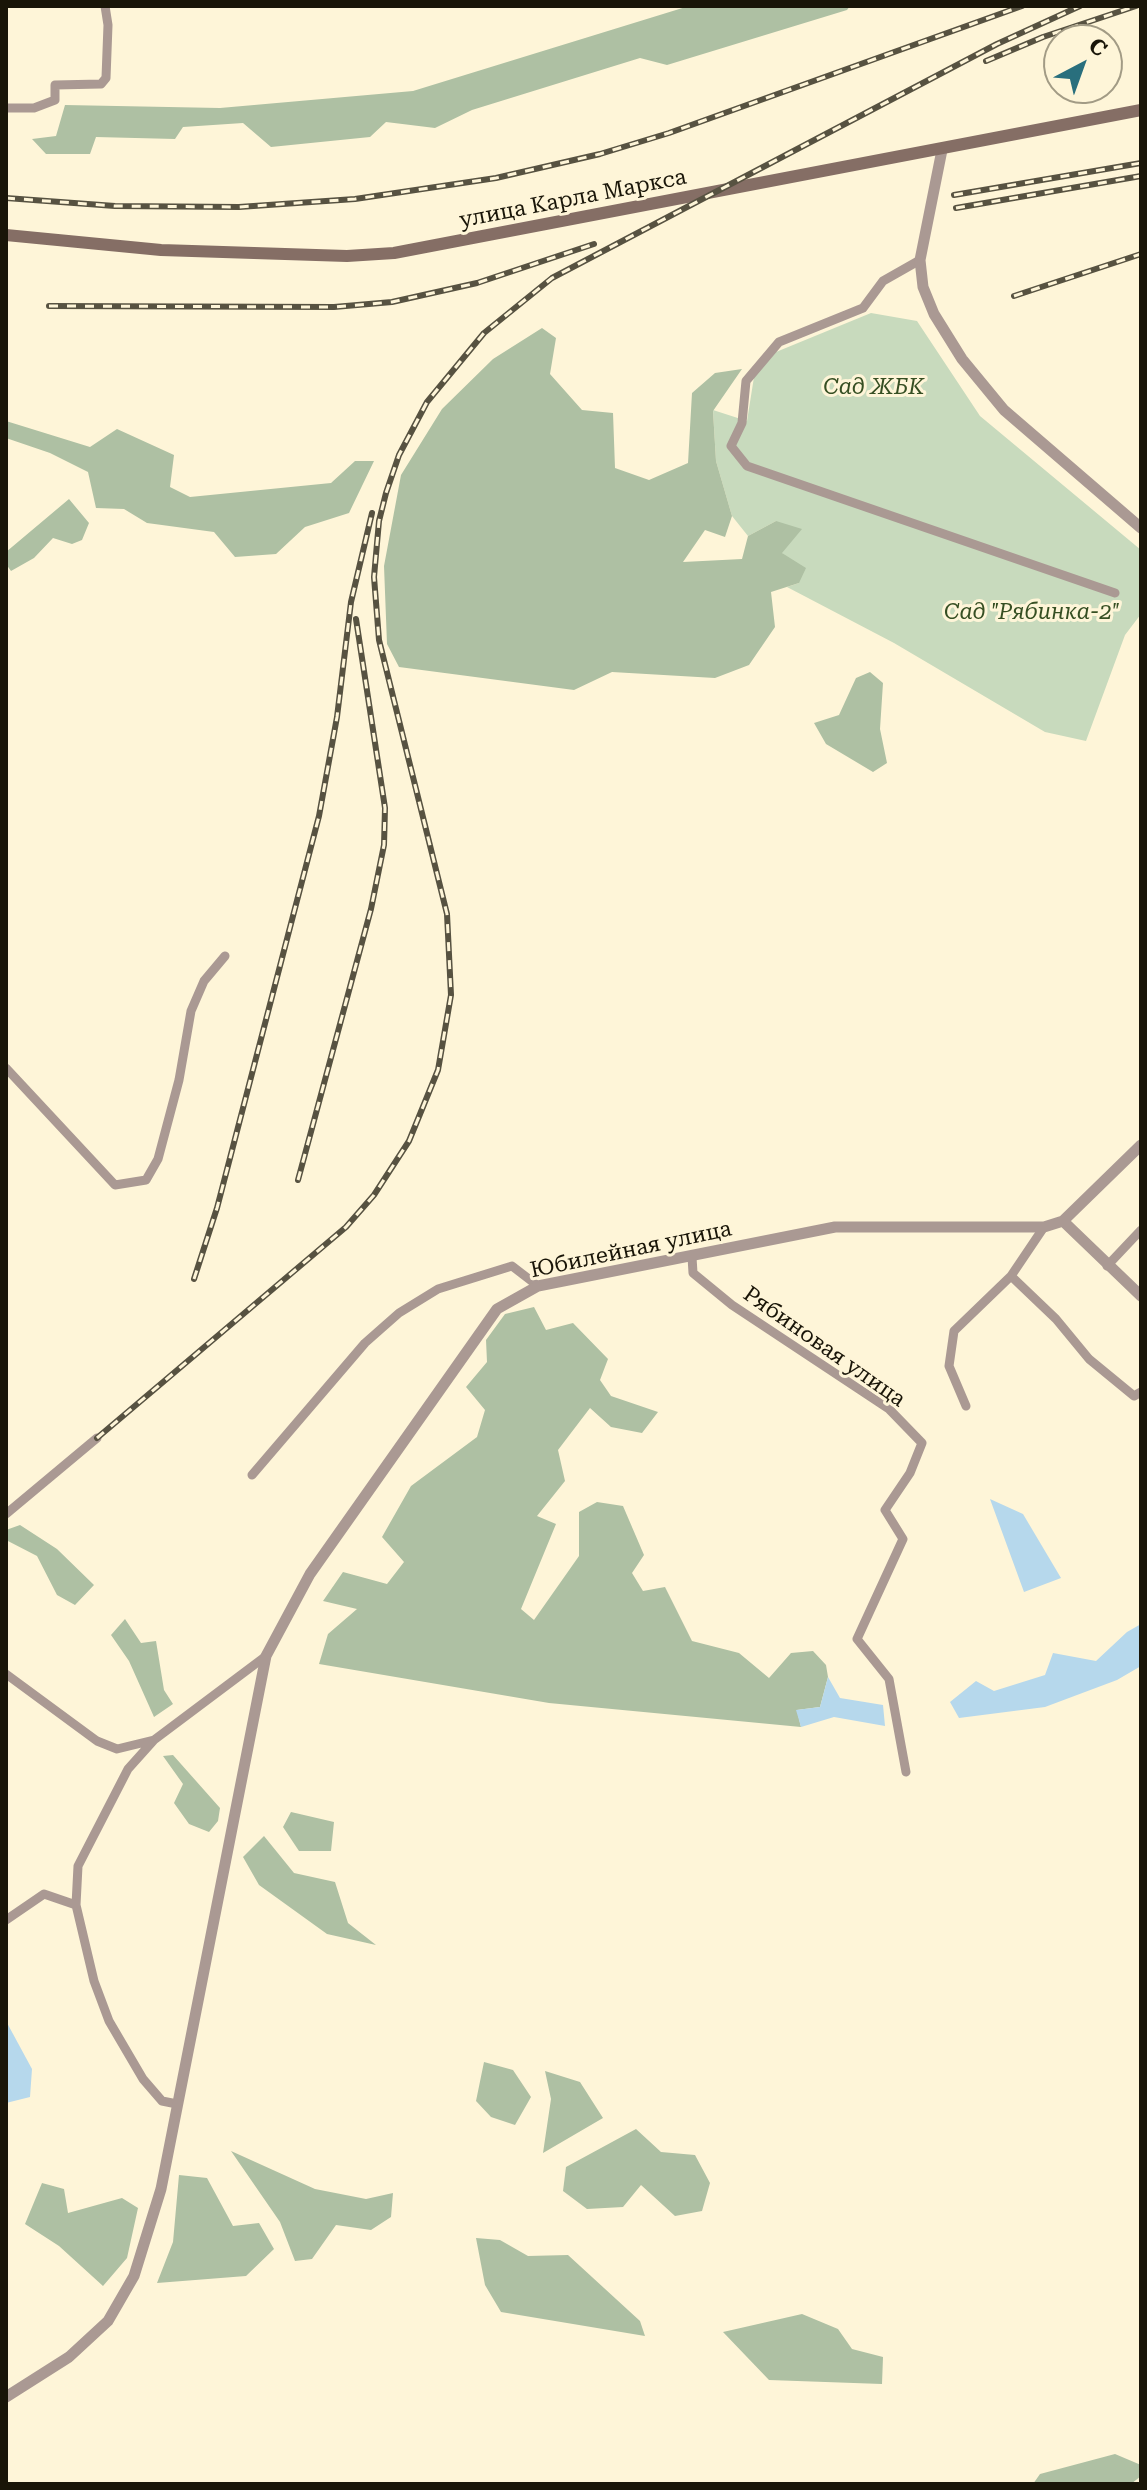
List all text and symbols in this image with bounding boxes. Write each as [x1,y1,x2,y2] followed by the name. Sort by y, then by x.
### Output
[1043,24,1123,104] north arrow
[1084,33,1112,62] text: С
[457,164,689,234] street label: улица Карла Маркса
[823,375,925,401] park label: Сад ЖБК
[944,600,1120,626] park label: Сад "Рябинка-2"
[528,1216,734,1284] street label: Юбилейная улица
[738,1281,910,1413] street label: Рябиновая улица

